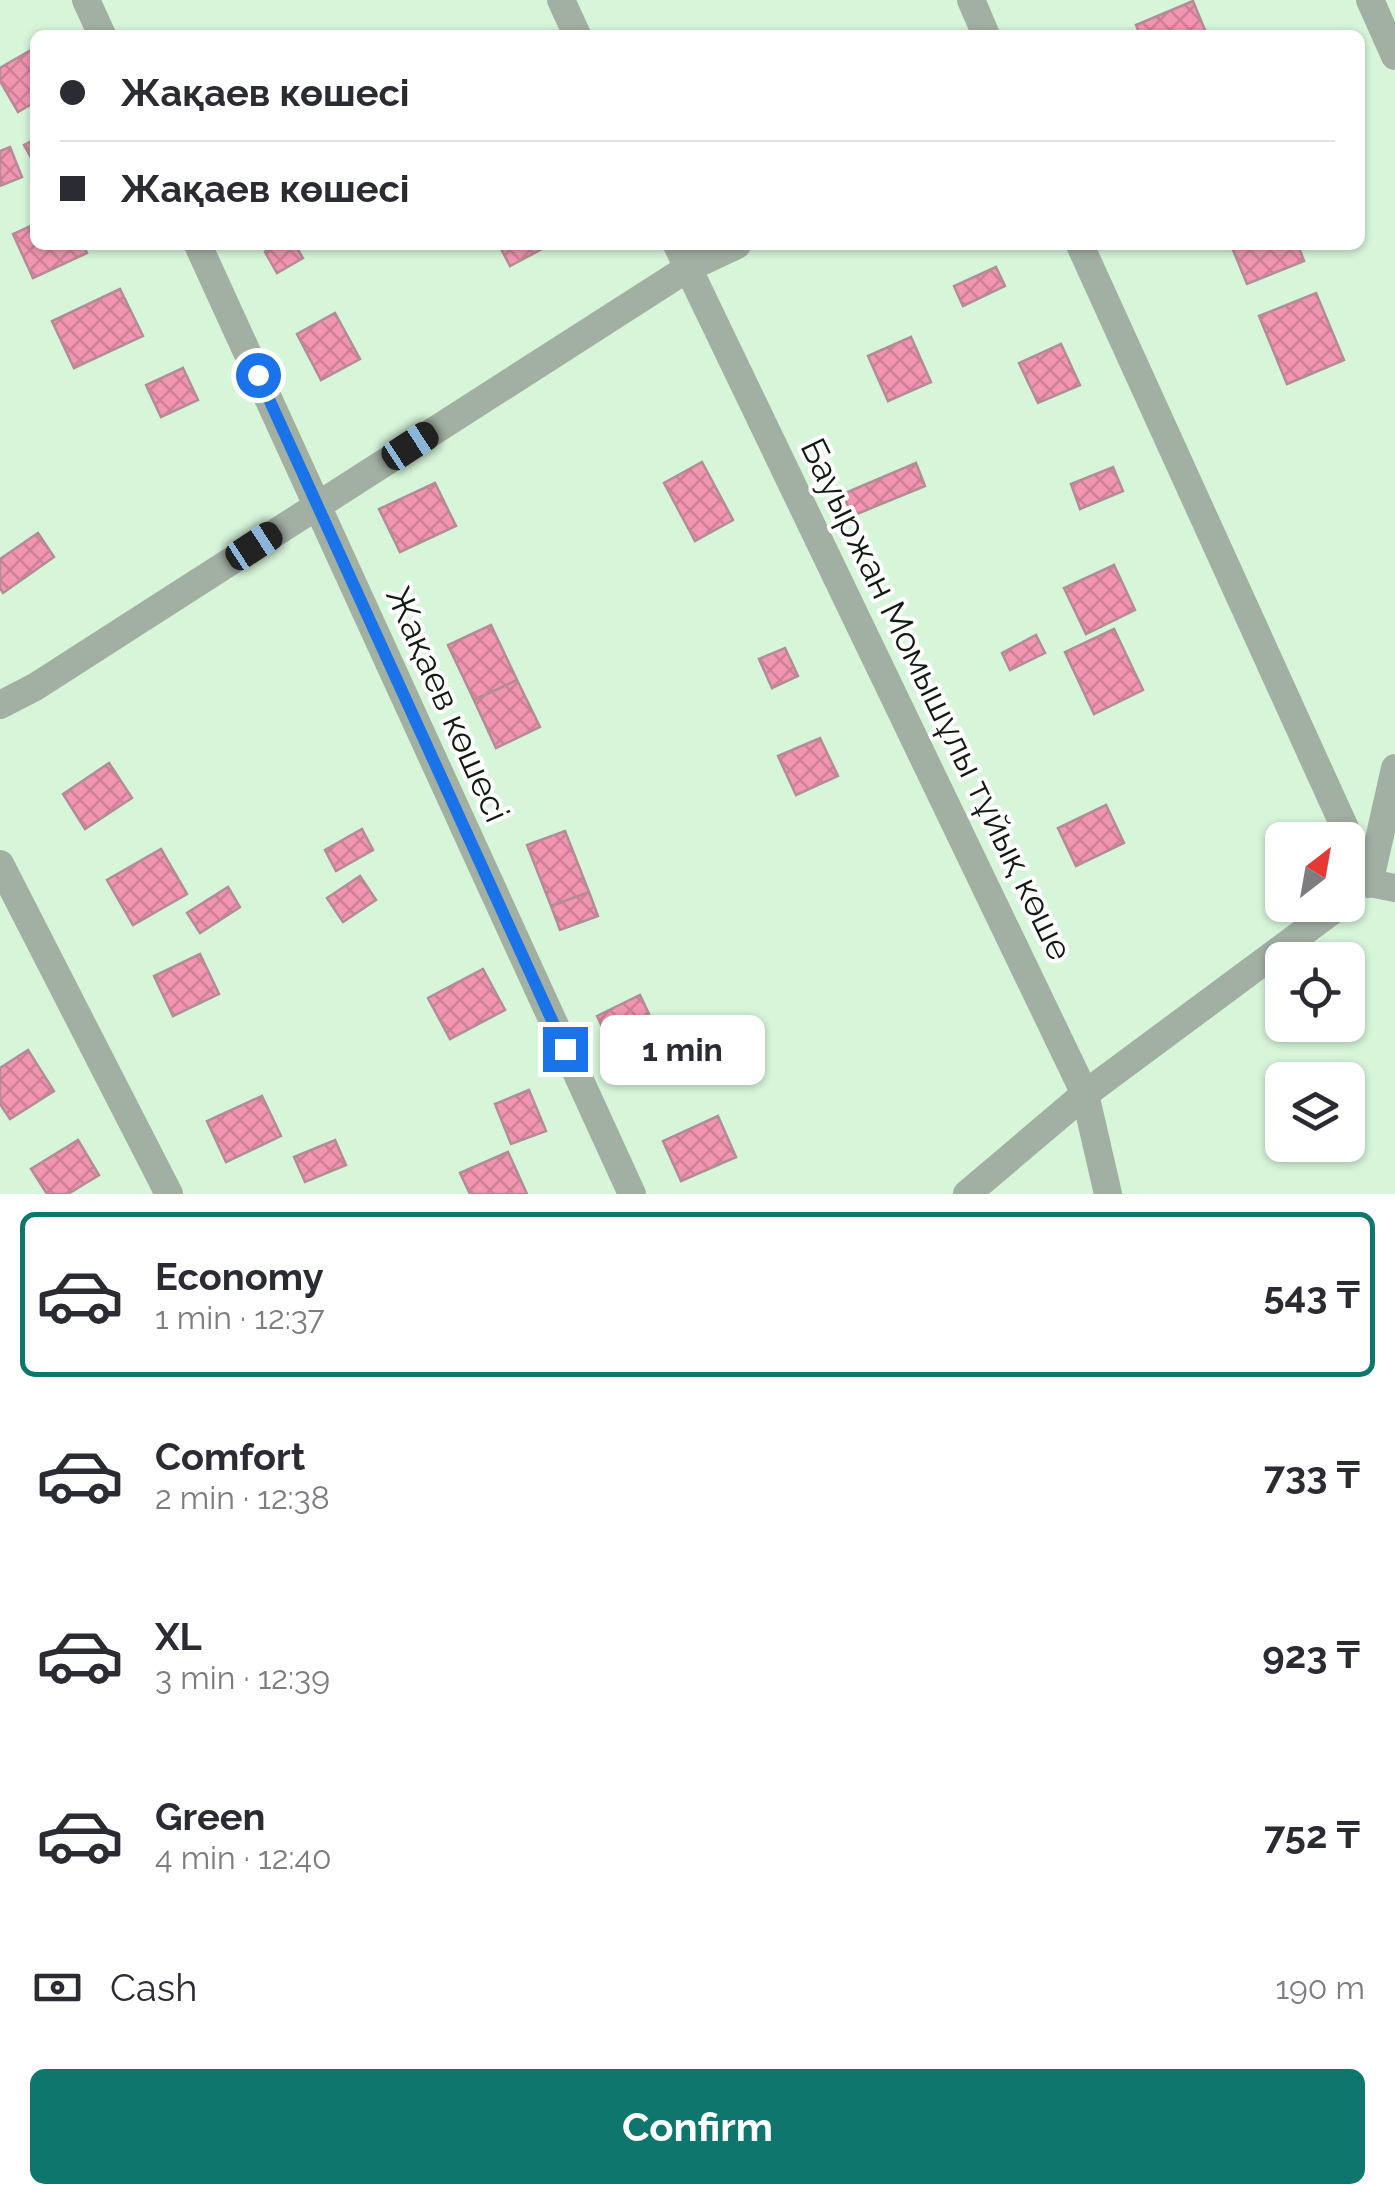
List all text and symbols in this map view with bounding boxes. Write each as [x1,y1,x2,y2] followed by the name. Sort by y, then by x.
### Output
[120,70,410,115] text: Жақаев көшесі
[120,166,410,211] text: Жақаев көшесі
[236,353,281,398] route start
[377,417,443,475] car
[793,432,1081,966] street label: Бауыржан Момышұлы тұйық көше
[221,517,287,575] car
[378,580,518,828] street label: Жақаев көшесі
[1265,822,1365,922] north arrow
[1265,822,1365,1162] map controls
[1265,942,1365,1042] button: locate
[600,1014,765,1084] callout: 1 min
[543,1027,588,1072] route end
[642,1031,723,1068] text: 1 min
[1265,1062,1365,1162] button: layers
[35,1250,125,1340] icon: car
[155,1254,324,1299] text: Economy
[1263,1272,1360,1317] text: 543 ₸
[155,1299,325,1336] text: 1 min · 12:37
[35,1430,125,1520] icon: car
[155,1434,305,1479] text: Comfort
[1264,1452,1360,1497] text: 733 ₸
[155,1479,330,1516] text: 2 min · 12:38
[35,1610,125,1700] icon: car
[155,1614,202,1659] text: XL
[1262,1632,1360,1677] text: 923 ₸
[155,1659,330,1696] text: 3 min · 12:39
[35,1790,125,1880] icon: car
[155,1794,265,1839] text: Green
[1264,1812,1360,1857] text: 752 ₸
[155,1839,331,1876] text: 4 min · 12:40
[30,1960,85,2015] icon: cash
[110,1965,197,2010] text: Cash
[1275,1969,1365,2006] text: 190 m
[30,2069,1365,2184] button: Confirm

